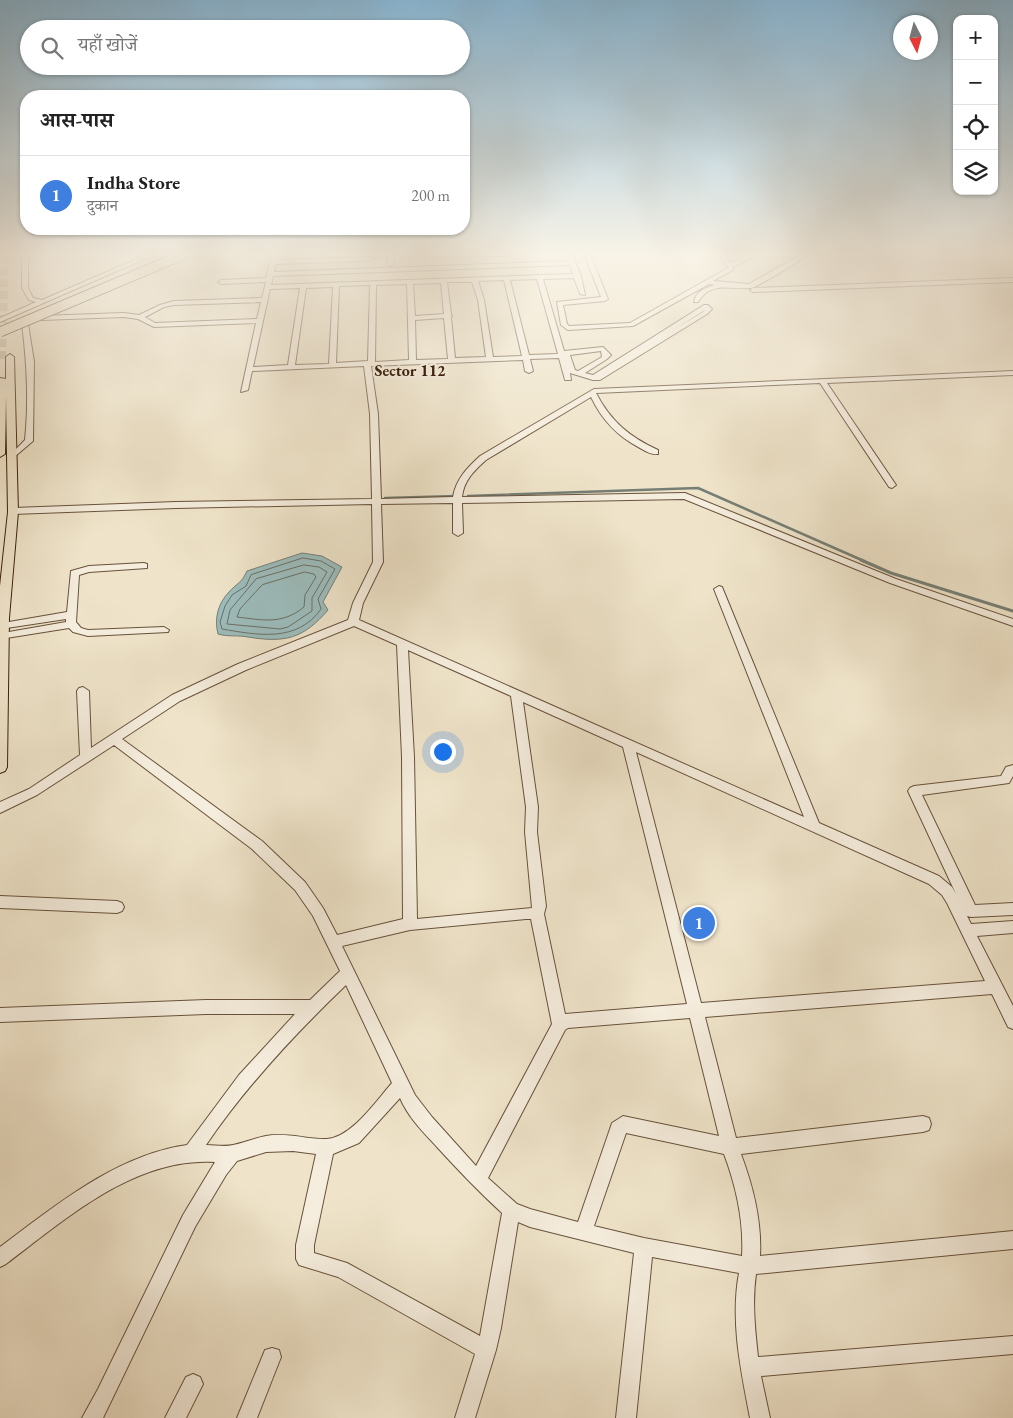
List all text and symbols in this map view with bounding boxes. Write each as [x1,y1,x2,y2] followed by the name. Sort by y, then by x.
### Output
[893,15,938,60] north arrow
[953,15,998,195] map controls
[953,15,998,60] button: +
[20,20,470,75] search box
[78,32,137,57] text: यहाँ खोजें
[38,34,66,62] icon: search
[953,60,998,105] button: −
[953,105,998,150] button: locate
[40,106,113,133] text: आस-पास
[953,150,998,195] button: layers
[87,170,180,195] text: Indha Store
[52,185,60,206] text: 1
[411,185,450,206] text: 200 m
[87,195,118,216] text: दुकान
[374,360,446,381] district label: Sector 112
[430,739,456,765] your location
[683,904,715,942] pin: 1

